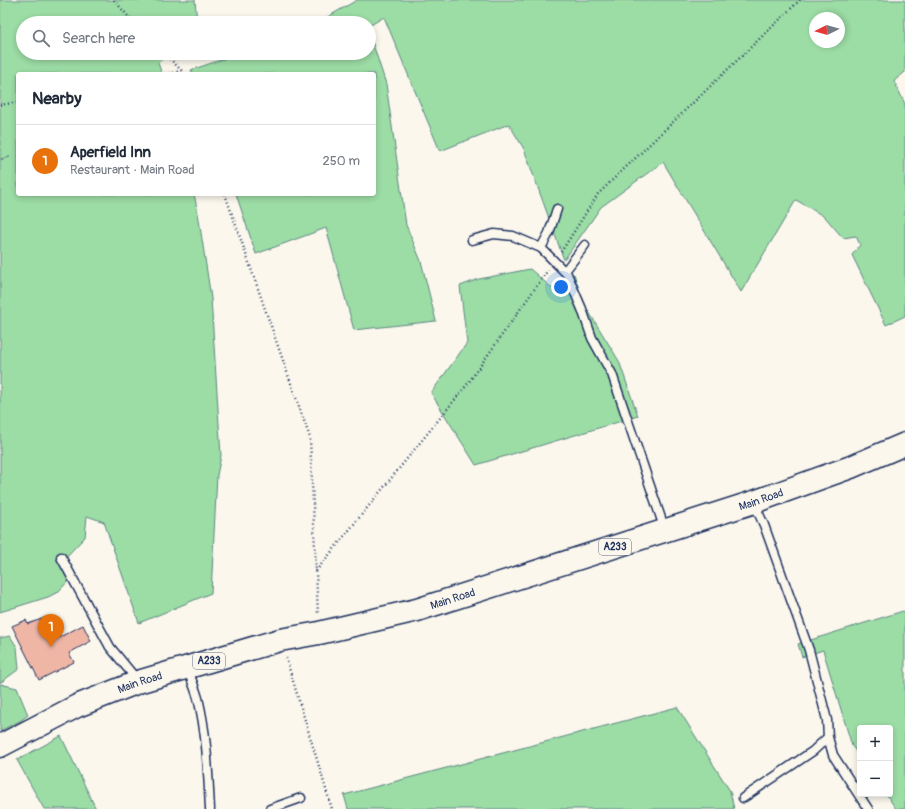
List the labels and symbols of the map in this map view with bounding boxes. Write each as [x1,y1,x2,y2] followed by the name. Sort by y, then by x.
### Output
[809,12,845,48] north arrow
[551,277,571,297] your location
[737,485,785,513] street label: Main Road
[599,539,631,555] road number: A233
[428,585,477,612] street label: Main Road
[38,614,64,647] pin: 1
[193,653,225,669] road number: A233
[116,669,164,696] street label: Main Road

